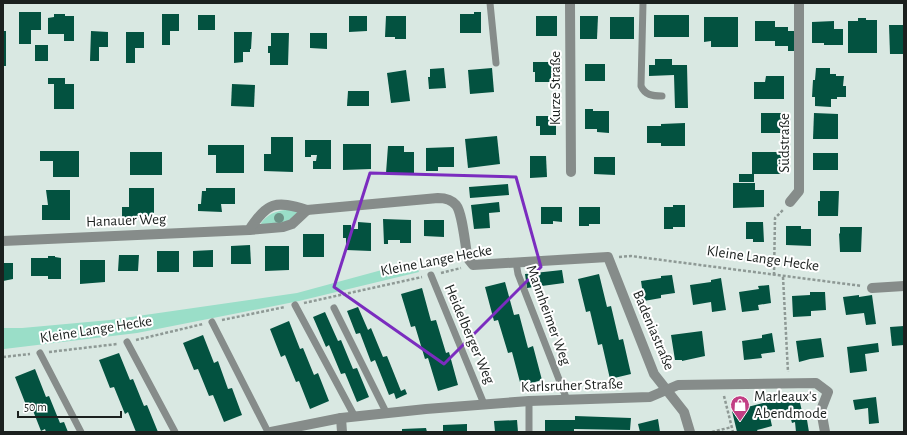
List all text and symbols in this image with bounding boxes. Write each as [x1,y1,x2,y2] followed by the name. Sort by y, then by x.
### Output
[548,51,563,125] street label: Kurze Straße
[777,113,792,173] street label: Südstraße
[86,212,167,229] street label: Hanauer Weg
[379,242,493,279] street label: Kleine Lange Hecke
[706,243,820,274] street label: Kleine Lange Hecke
[523,263,574,368] street label: Mannheimer Weg
[442,282,498,387] street label: Heidelberger Weg
[630,288,677,372] street label: Badeniastraße
[39,313,153,346] street label: Kleine Lange Hecke
[521,376,623,395] street label: Karlsruher Straße
[754,389,827,421] place label: Marleaux's Abendmode
[18,393,121,419] scale bar
[729,394,751,422] shop icon: Marleaux's Abendmode
[24,401,47,413] text: 50 m

